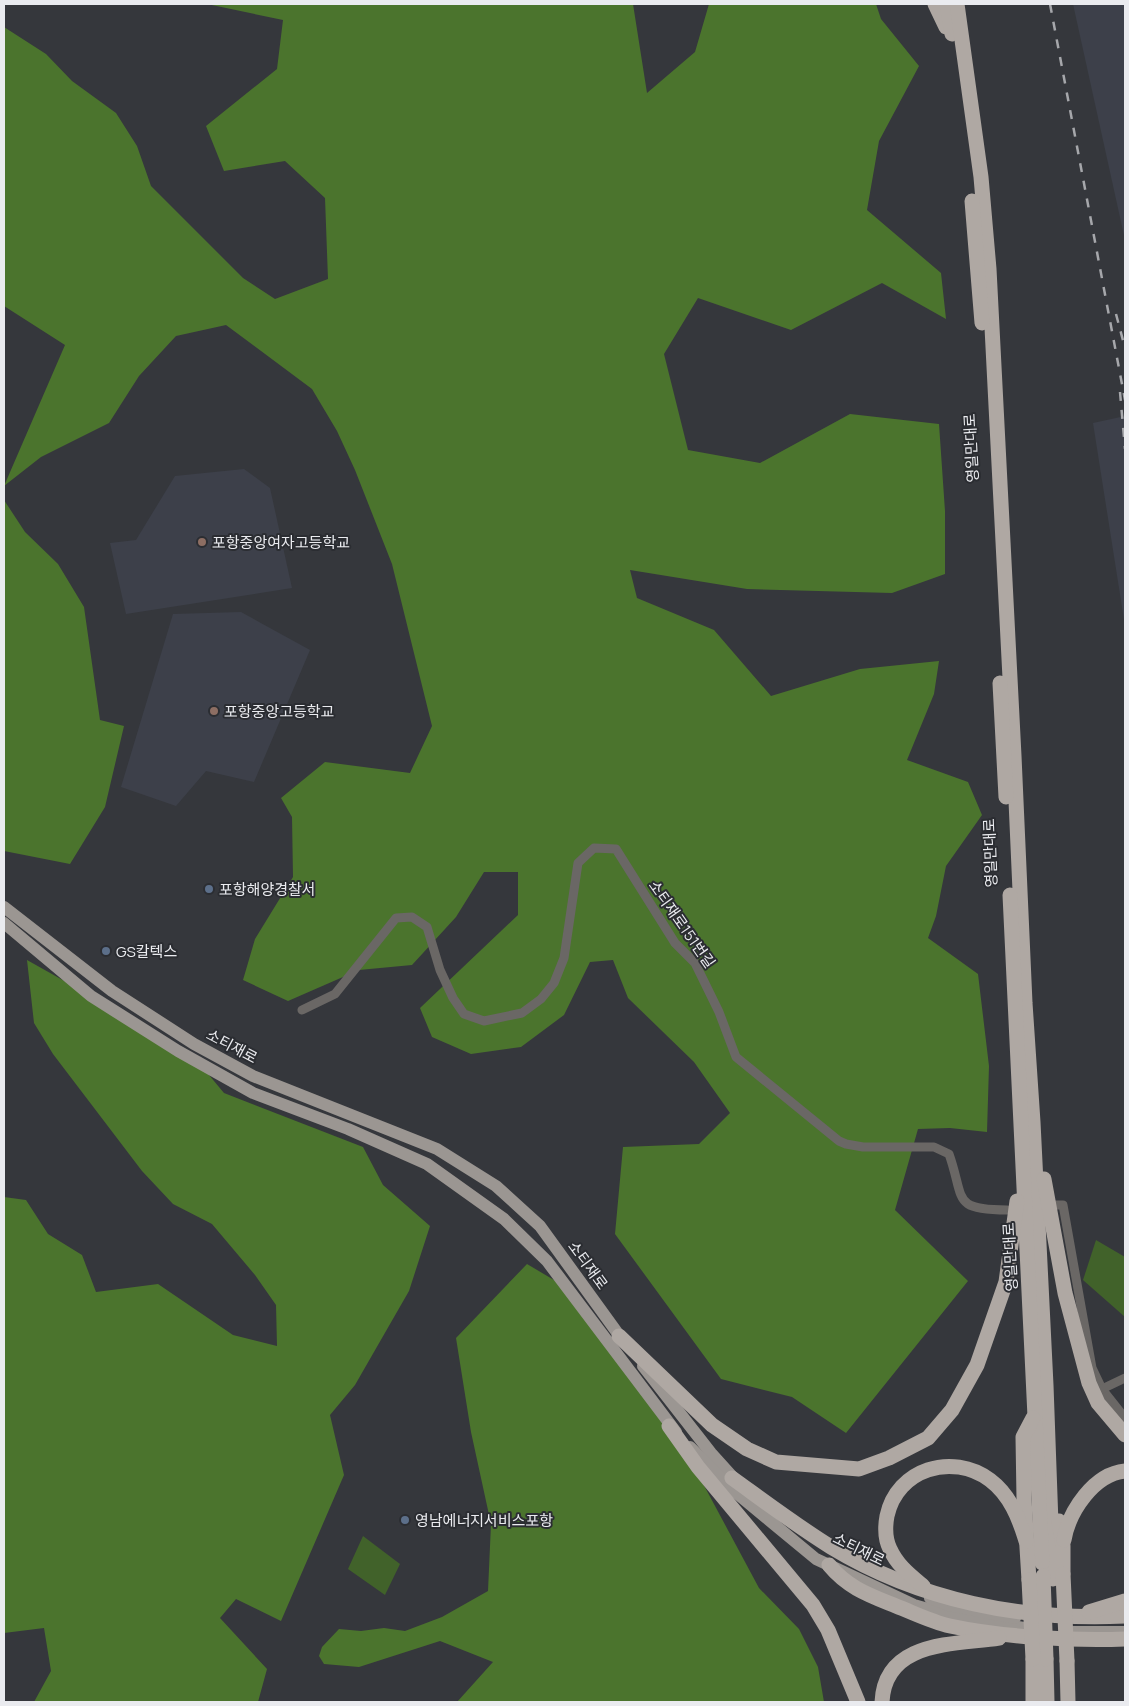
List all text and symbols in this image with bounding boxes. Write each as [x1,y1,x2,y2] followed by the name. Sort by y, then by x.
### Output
[959,413,983,483] street label: 영일만대로
[212,532,350,553] place label: 포항중앙여자고등학교
[196,536,208,548] marker: 포항중앙여자고등학교
[224,701,334,722] place label: 포항중앙고등학교
[208,705,220,717] marker: 포항중앙고등학교
[978,818,1002,888] street label: 영일만대로
[644,876,720,972] street label: 소티재로151번길
[219,879,316,900] place label: 포항해양경찰서
[203,883,215,895] marker: 포항해양경찰서
[116,941,177,962] place label: GS칼텍스
[100,945,112,957] marker: GS칼텍스
[203,1024,261,1068] street label: 소티재로
[998,1222,1022,1292] street label: 영일만대로
[563,1236,613,1294] street label: 소티재로
[415,1510,553,1531] place label: 영남에너지서비스포항
[399,1514,411,1526] marker: 영남에너지서비스포항
[830,1527,888,1571] street label: 소티재로

